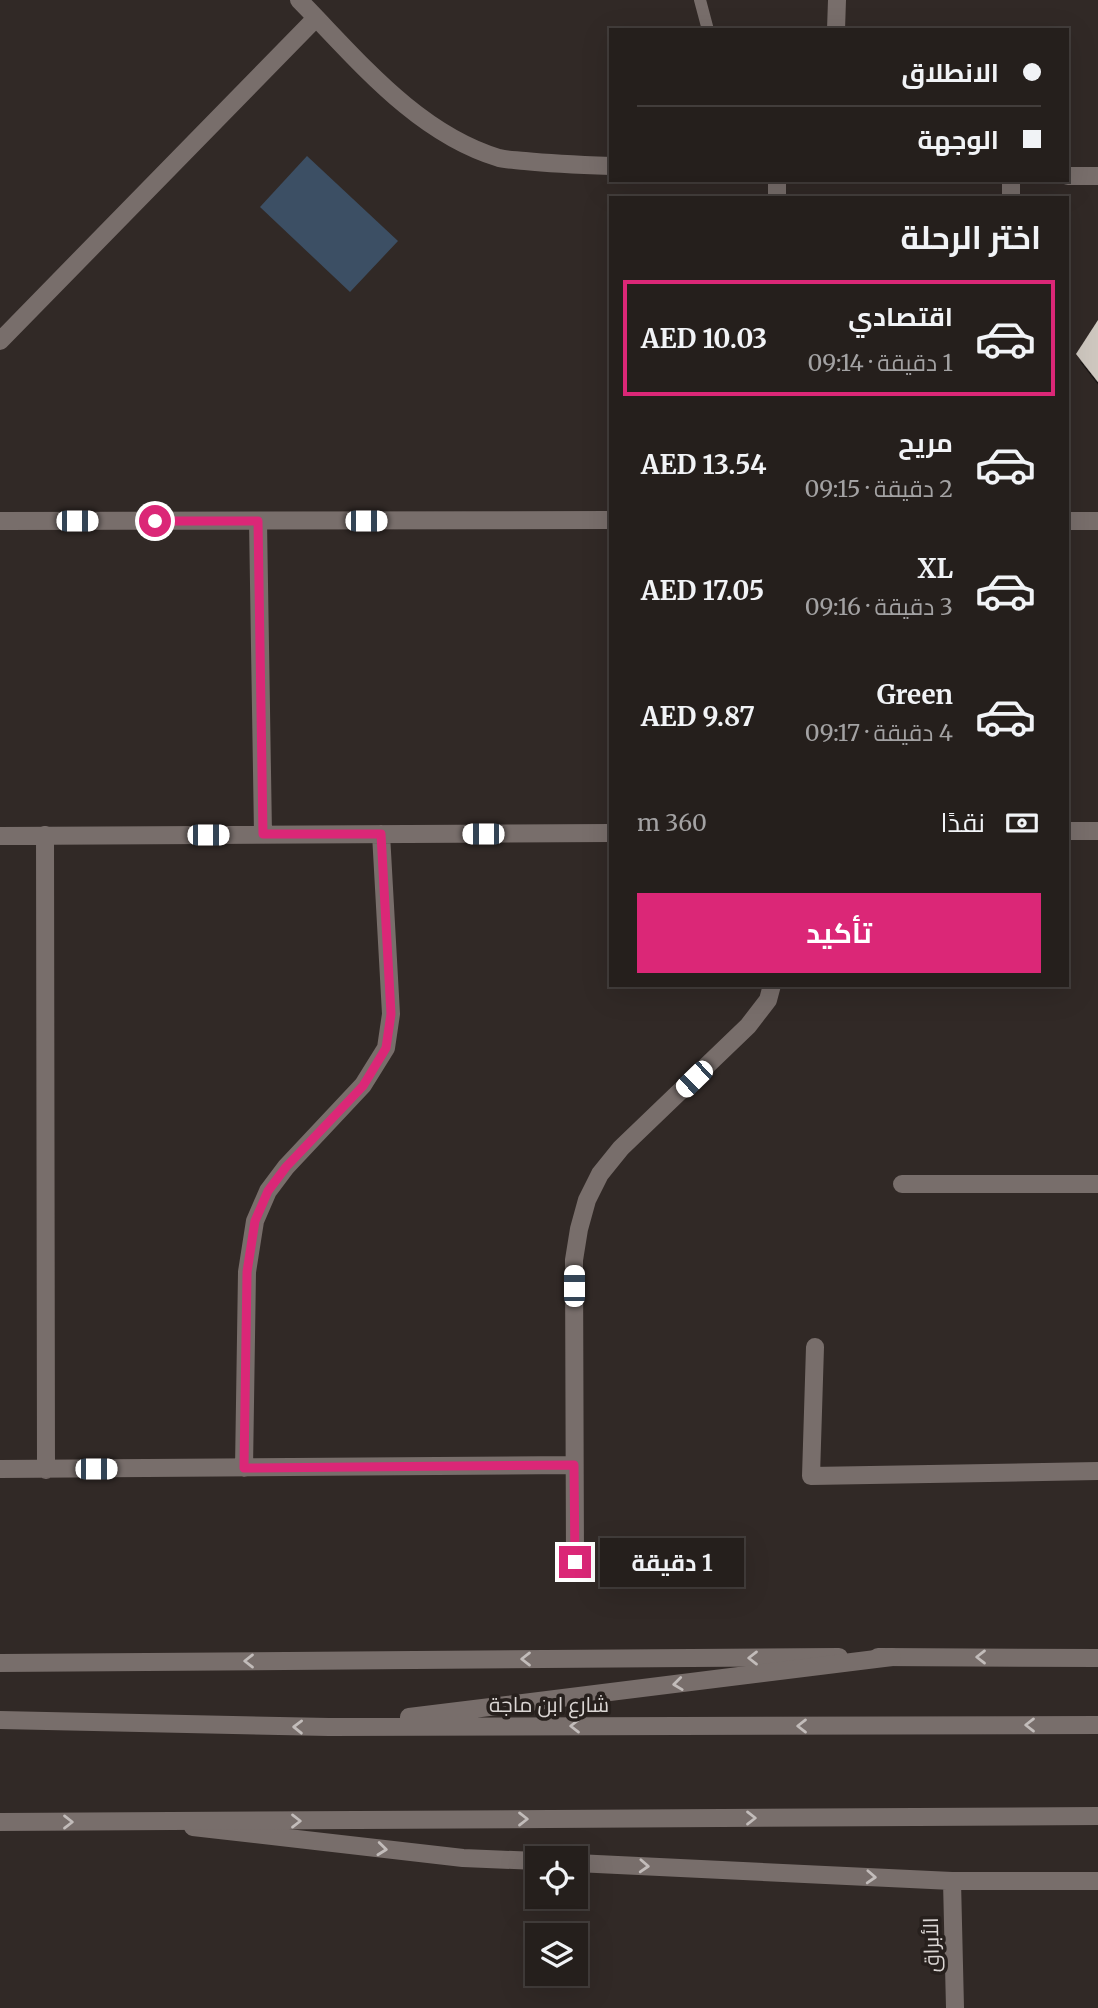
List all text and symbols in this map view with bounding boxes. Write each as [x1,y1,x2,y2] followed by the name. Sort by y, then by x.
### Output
[901,56,999,89] text: الانطلاق
[918,123,999,156] text: الوجهة
[900,218,1041,258] text: اختر الرحلة
[848,300,953,333] text: اقتصادي
[974,307,1037,370] icon: car
[641,322,767,355] text: AED 10.03
[808,348,953,377] text: 1 دقيقة · 09:14
[898,426,953,459] text: مريح
[974,433,1037,496] icon: car
[641,448,766,481] text: AED 13.54
[804,474,953,503] text: 2 دقيقة · 09:15
[139,505,171,537] route start
[57,511,99,532] car
[346,511,388,532] car
[917,552,953,585] text: XL
[974,559,1037,622] icon: car
[641,574,764,607] text: AED 17.05
[805,592,953,621] text: 3 دقيقة · 09:16
[877,678,953,711] text: Green
[974,685,1037,748] icon: car
[641,700,755,733] text: AED 9.87
[805,718,953,747] text: 4 دقيقة · 09:17
[1003,804,1041,842] icon: cash
[941,806,985,839] text: نقدًا
[637,808,707,837] text: 360 m
[463,824,505,845] car
[188,825,230,846] car
[637,893,1041,973] button: تأكيد
[672,1057,717,1101] car
[564,1265,585,1307] car
[76,1459,118,1480] car
[600,1538,743,1586] callout: 1 دقيقة
[559,1546,591,1578] route end
[631,1548,713,1577] text: 1 دقيقة
[975,1649,986,1665] one-way arrow
[748,1650,758,1666] one-way arrow
[520,1651,531,1667] one-way arrow
[244,1653,254,1669] one-way arrow
[672,1676,684,1691] one-way arrow
[489,1691,609,1719] street label: شارع ابن ماجة
[1024,1717,1035,1733] one-way arrow
[797,1718,807,1734] one-way arrow
[293,1719,304,1734] one-way arrow
[569,1719,580,1734] one-way arrow
[746,1810,756,1826] one-way arrow
[518,1811,529,1827] one-way arrow
[291,1813,301,1829] one-way arrow
[63,1814,74,1830] one-way arrow
[377,1841,388,1856] one-way arrow
[525,1846,588,1986] map controls
[525,1846,588,1909] button: locate
[639,1859,650,1874] one-way arrow
[866,1870,877,1885] one-way arrow
[917,1917,945,1973] street label: الأبراق
[525,1923,588,1986] button: layers

